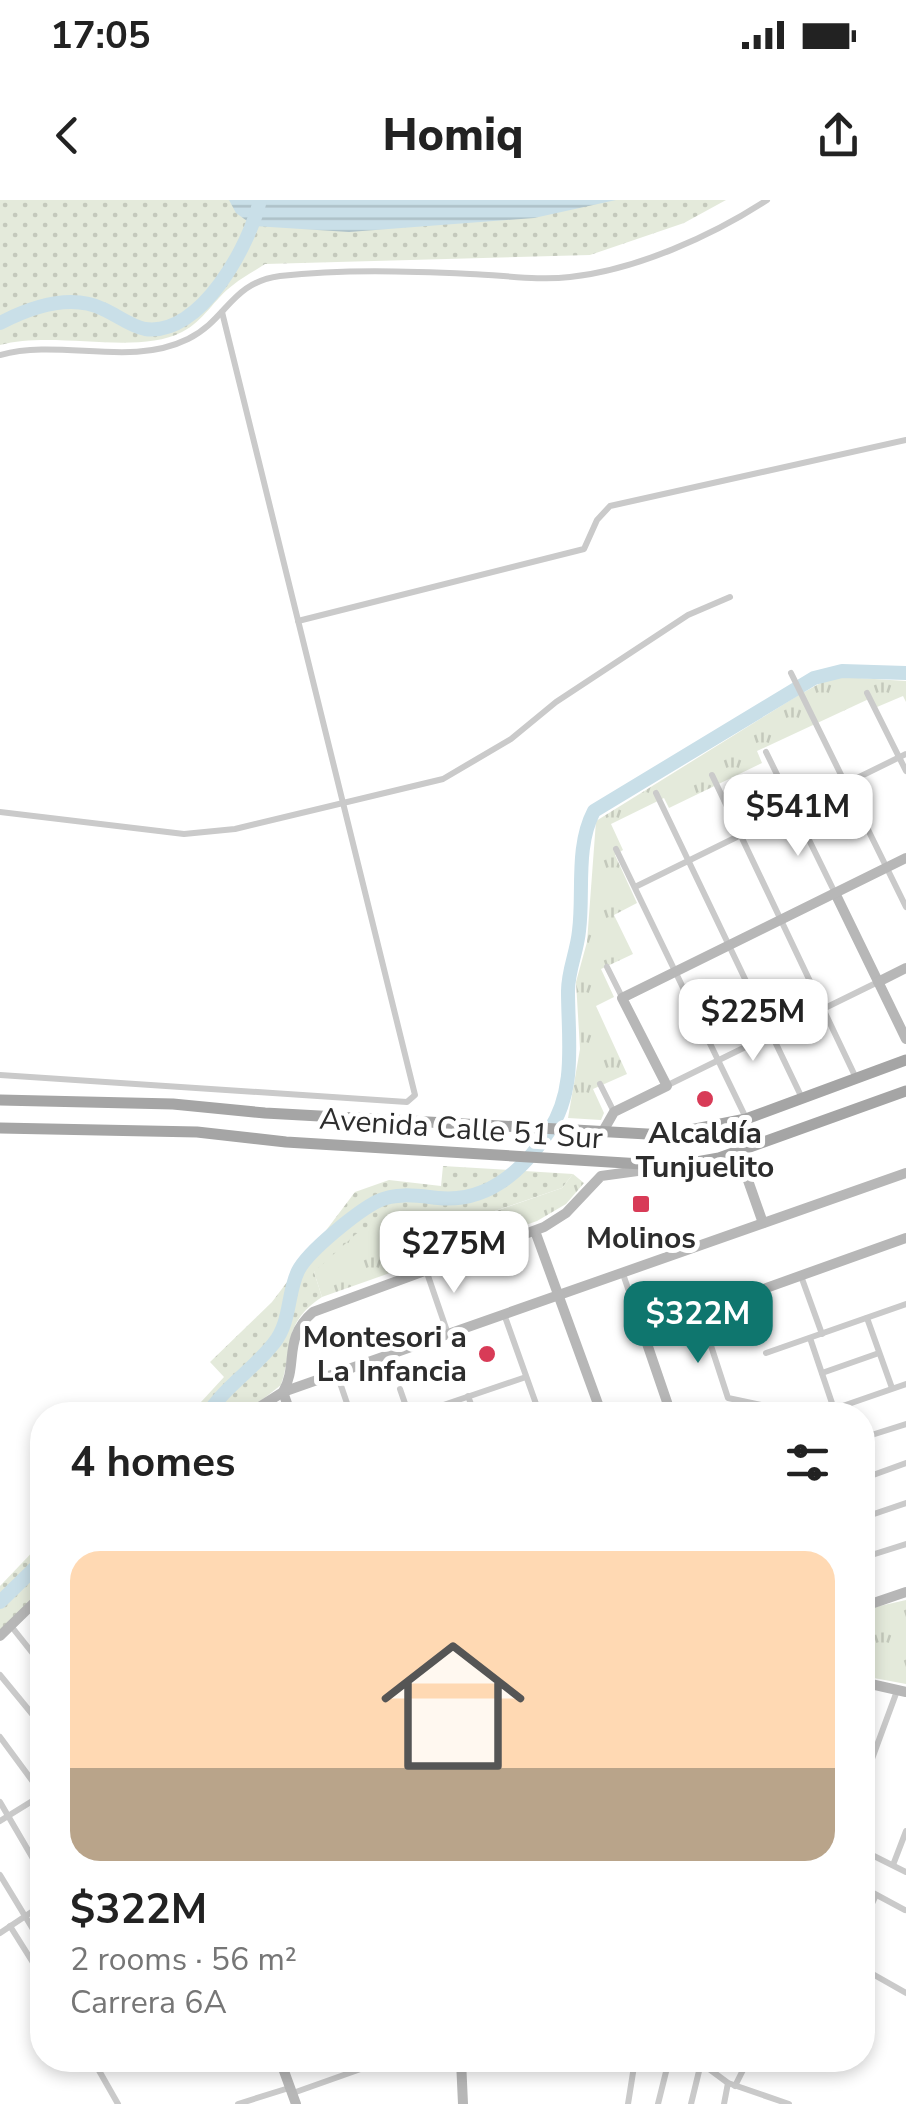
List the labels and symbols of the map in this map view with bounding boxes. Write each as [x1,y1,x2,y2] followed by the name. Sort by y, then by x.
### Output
[728,774,868,859] pin: $541M
[683,979,823,1064] pin: $225M
[694,1088,716,1110] marker: Alcaldía Tunjuelito
[318,1099,604,1159] street label: Avenida Calle 51 Sur
[636,1113,774,1188] place label: Alcaldía Tunjuelito
[630,1193,652,1215] marker: Molinos
[384,1211,524,1296] pin: $275M
[586,1218,696,1259] place label: Molinos
[628,1281,768,1366] pin: $322M
[303,1317,467,1392] place label: Montesori a La Infancia
[476,1343,498,1365] marker: Montesori a La Infancia

